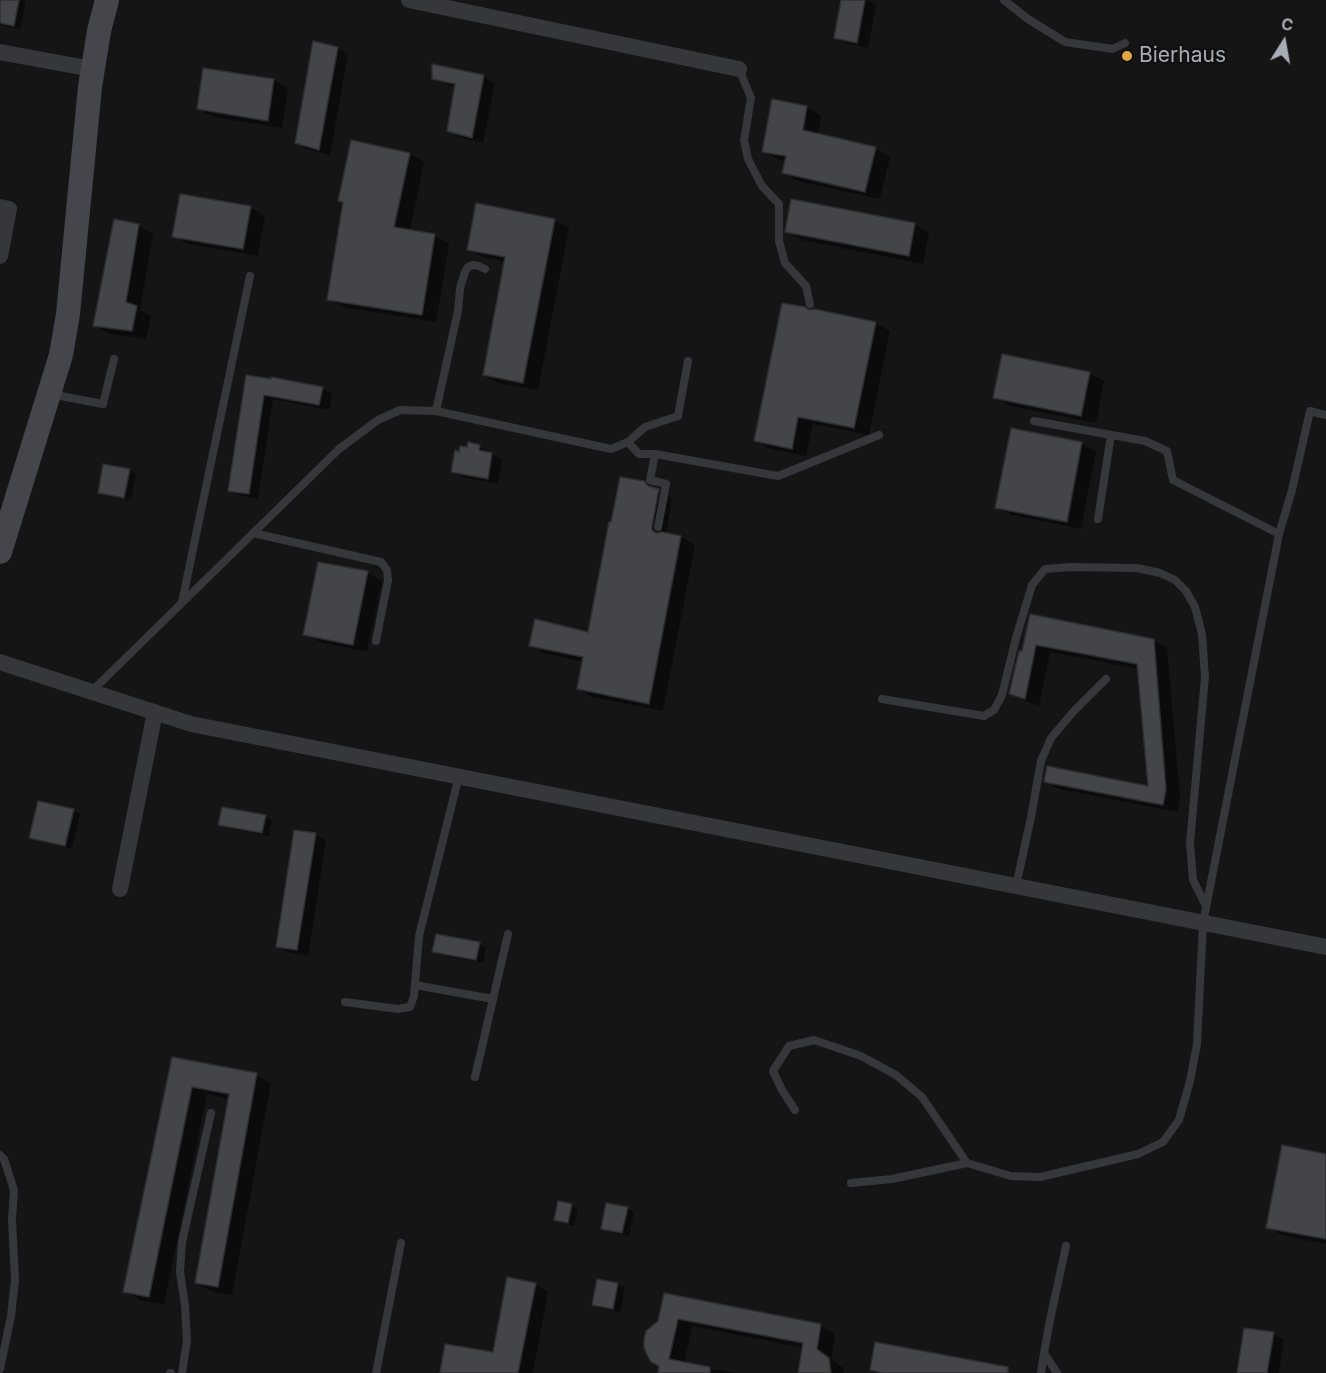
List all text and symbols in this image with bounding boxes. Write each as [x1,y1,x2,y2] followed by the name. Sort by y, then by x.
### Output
[1254,12,1314,72] north arrow
[1280,13,1295,35] text: С
[1139,43,1226,69] place label: Bierhaus
[1120,49,1134,63] marker: Bierhaus

